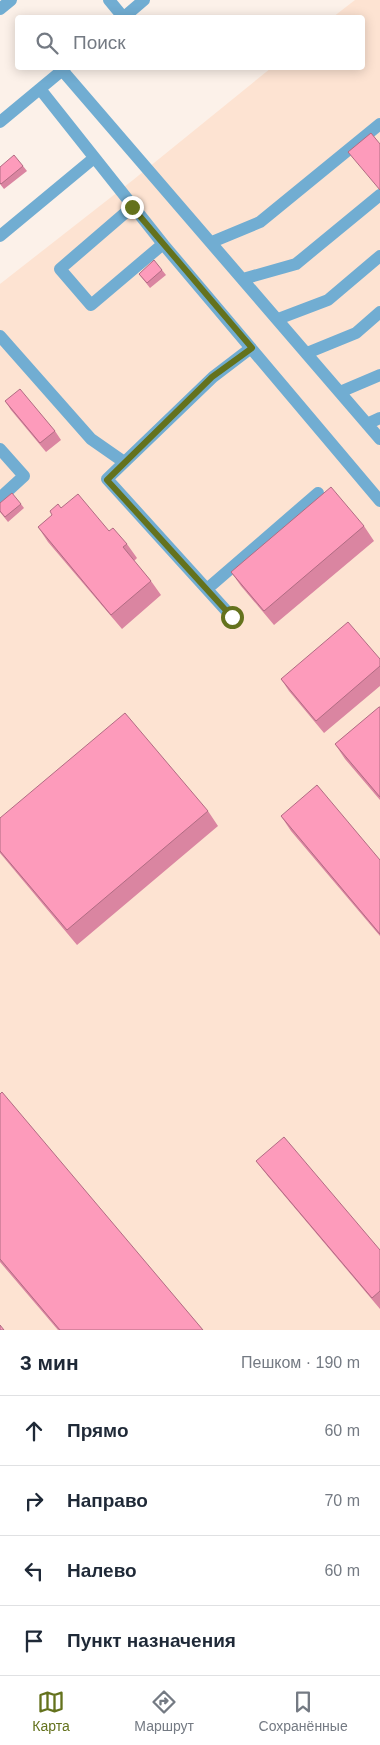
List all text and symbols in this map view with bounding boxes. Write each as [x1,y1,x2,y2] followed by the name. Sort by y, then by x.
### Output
[15,15,365,70] search box
[33,29,61,57] icon: search
[73,32,126,53] text: Поиск
[121,196,144,219] route end
[221,606,244,629] route start
[20,1351,79,1374] text: 3 мин
[241,1354,360,1371] text: Пешком · 190 m
[20,1417,48,1445] icon: ahead
[67,1420,129,1441] text: Прямо
[324,1422,360,1439] text: 60 m
[20,1487,48,1515] icon: right
[67,1490,148,1511] text: Направо
[324,1492,360,1509] text: 70 m
[20,1557,48,1585] icon: left
[67,1560,137,1581] text: Налево
[324,1562,360,1579] text: 60 m
[20,1627,48,1655] icon: arrive
[67,1630,236,1651] text: Пункт назначения
[32,1688,70,1734] tab: Карта
[134,1688,194,1734] tab: Маршрут
[259,1688,348,1734] tab: Сохранённые

